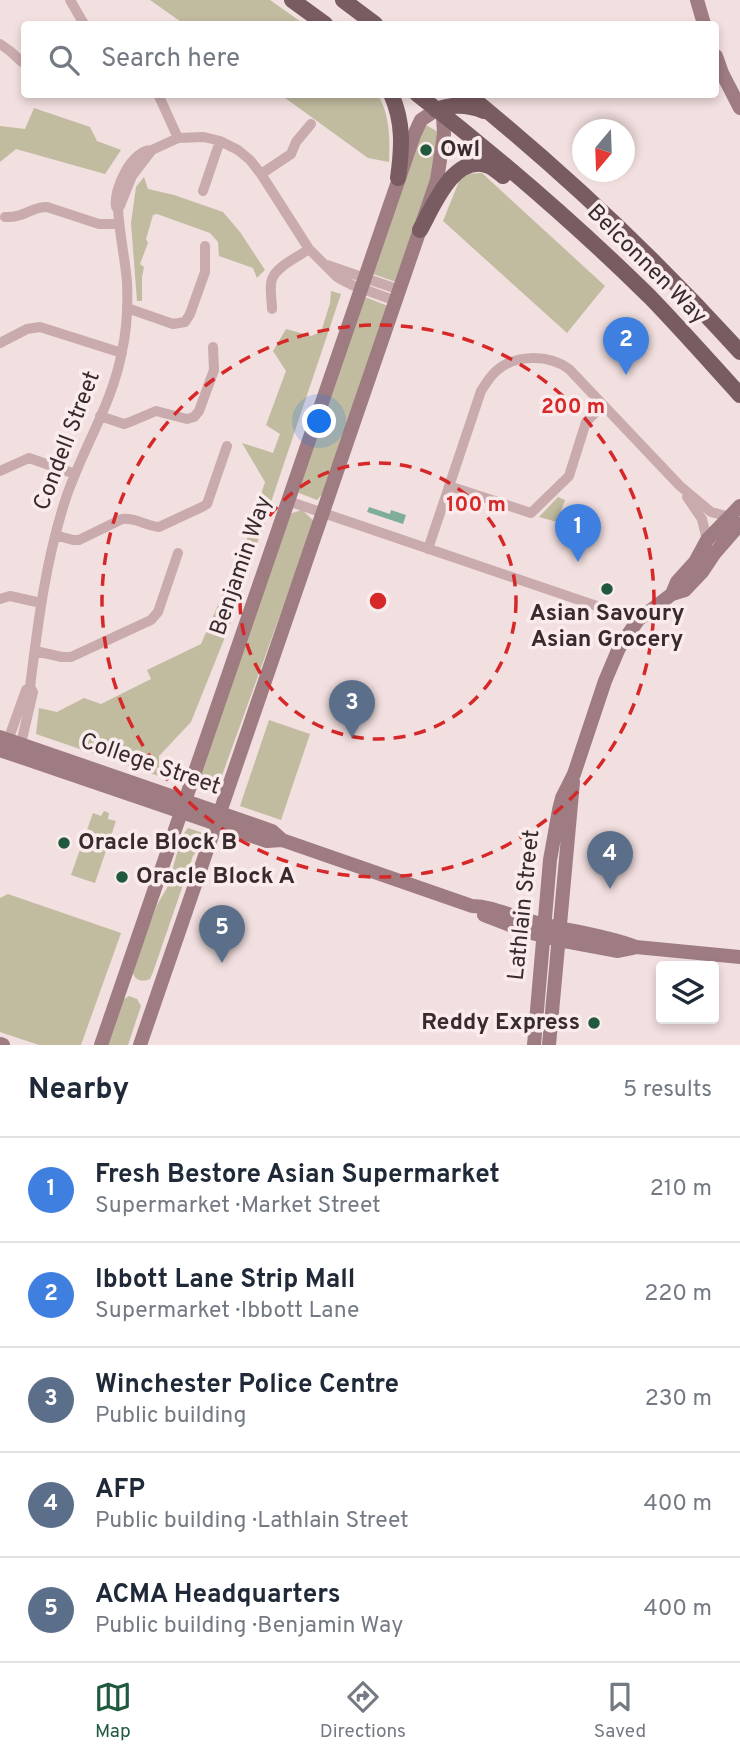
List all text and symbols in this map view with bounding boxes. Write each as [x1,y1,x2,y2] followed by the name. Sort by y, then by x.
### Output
[21,21,719,98] search box
[45,41,83,79] icon: search
[101,43,240,76] text: Search here
[572,119,635,182] north arrow
[440,136,480,165] place label: Owl
[418,142,434,158] marker: Owl
[580,199,712,331] street label: Belconnen Way
[603,317,649,375] pin: 2
[28,367,108,515] street label: Condell Street
[541,394,605,421] text: 200 m
[302,404,336,438] your location
[205,492,279,640] street label: Benjamin Way
[446,492,506,519] text: 100 m
[555,504,601,562] pin: 1
[599,581,615,597] marker: Asian Savoury Asian Grocery
[366,589,390,613] centre of rings
[529,600,685,655] place label: Asian Savoury Asian Grocery
[329,680,375,738] pin: 3
[76,727,224,803] street label: College Street
[503,828,547,982] street label: Lathlain Street
[78,829,237,858] place label: Oracle Block B
[587,831,633,889] pin: 4
[56,835,72,851] marker: Oracle Block B
[136,863,295,892] place label: Oracle Block A
[114,869,130,885] marker: Oracle Block A
[199,905,245,963] pin: 5
[656,961,719,1024] map controls
[656,961,719,1024] button: layers
[421,1009,580,1038] place label: Reddy Express
[586,1015,602,1031] marker: Reddy Express
[28,1072,129,1109] text: Nearby
[623,1076,712,1105] text: 5 results
[95,1159,500,1192] text: Fresh Bestore Asian Supermarket
[46,1175,56,1204] text: 1
[650,1175,712,1204] text: 210 m
[95,1192,381,1221] text: Supermarket · Market Street
[95,1264,355,1297] text: Ibbott Lane Strip Mall
[44,1280,58,1309] text: 2
[644,1280,712,1309] text: 220 m
[95,1297,359,1326] text: Supermarket · Ibbott Lane
[95,1369,399,1402] text: Winchester Police Centre
[44,1385,58,1414] text: 3
[645,1385,712,1414] text: 230 m
[95,1402,247,1431] text: Public building
[95,1474,145,1507] text: AFP
[44,1490,58,1519] text: 4
[643,1490,712,1519] text: 400 m
[95,1507,409,1536] text: Public building · Lathlain Street
[95,1579,341,1612] text: ACMA Headquarters
[44,1595,58,1624] text: 5
[643,1595,712,1624] text: 400 m
[95,1612,403,1641] text: Public building · Benjamin Way
[94,1678,132,1744] tab: Map
[320,1678,406,1744] tab: Directions
[594,1678,646,1744] tab: Saved

